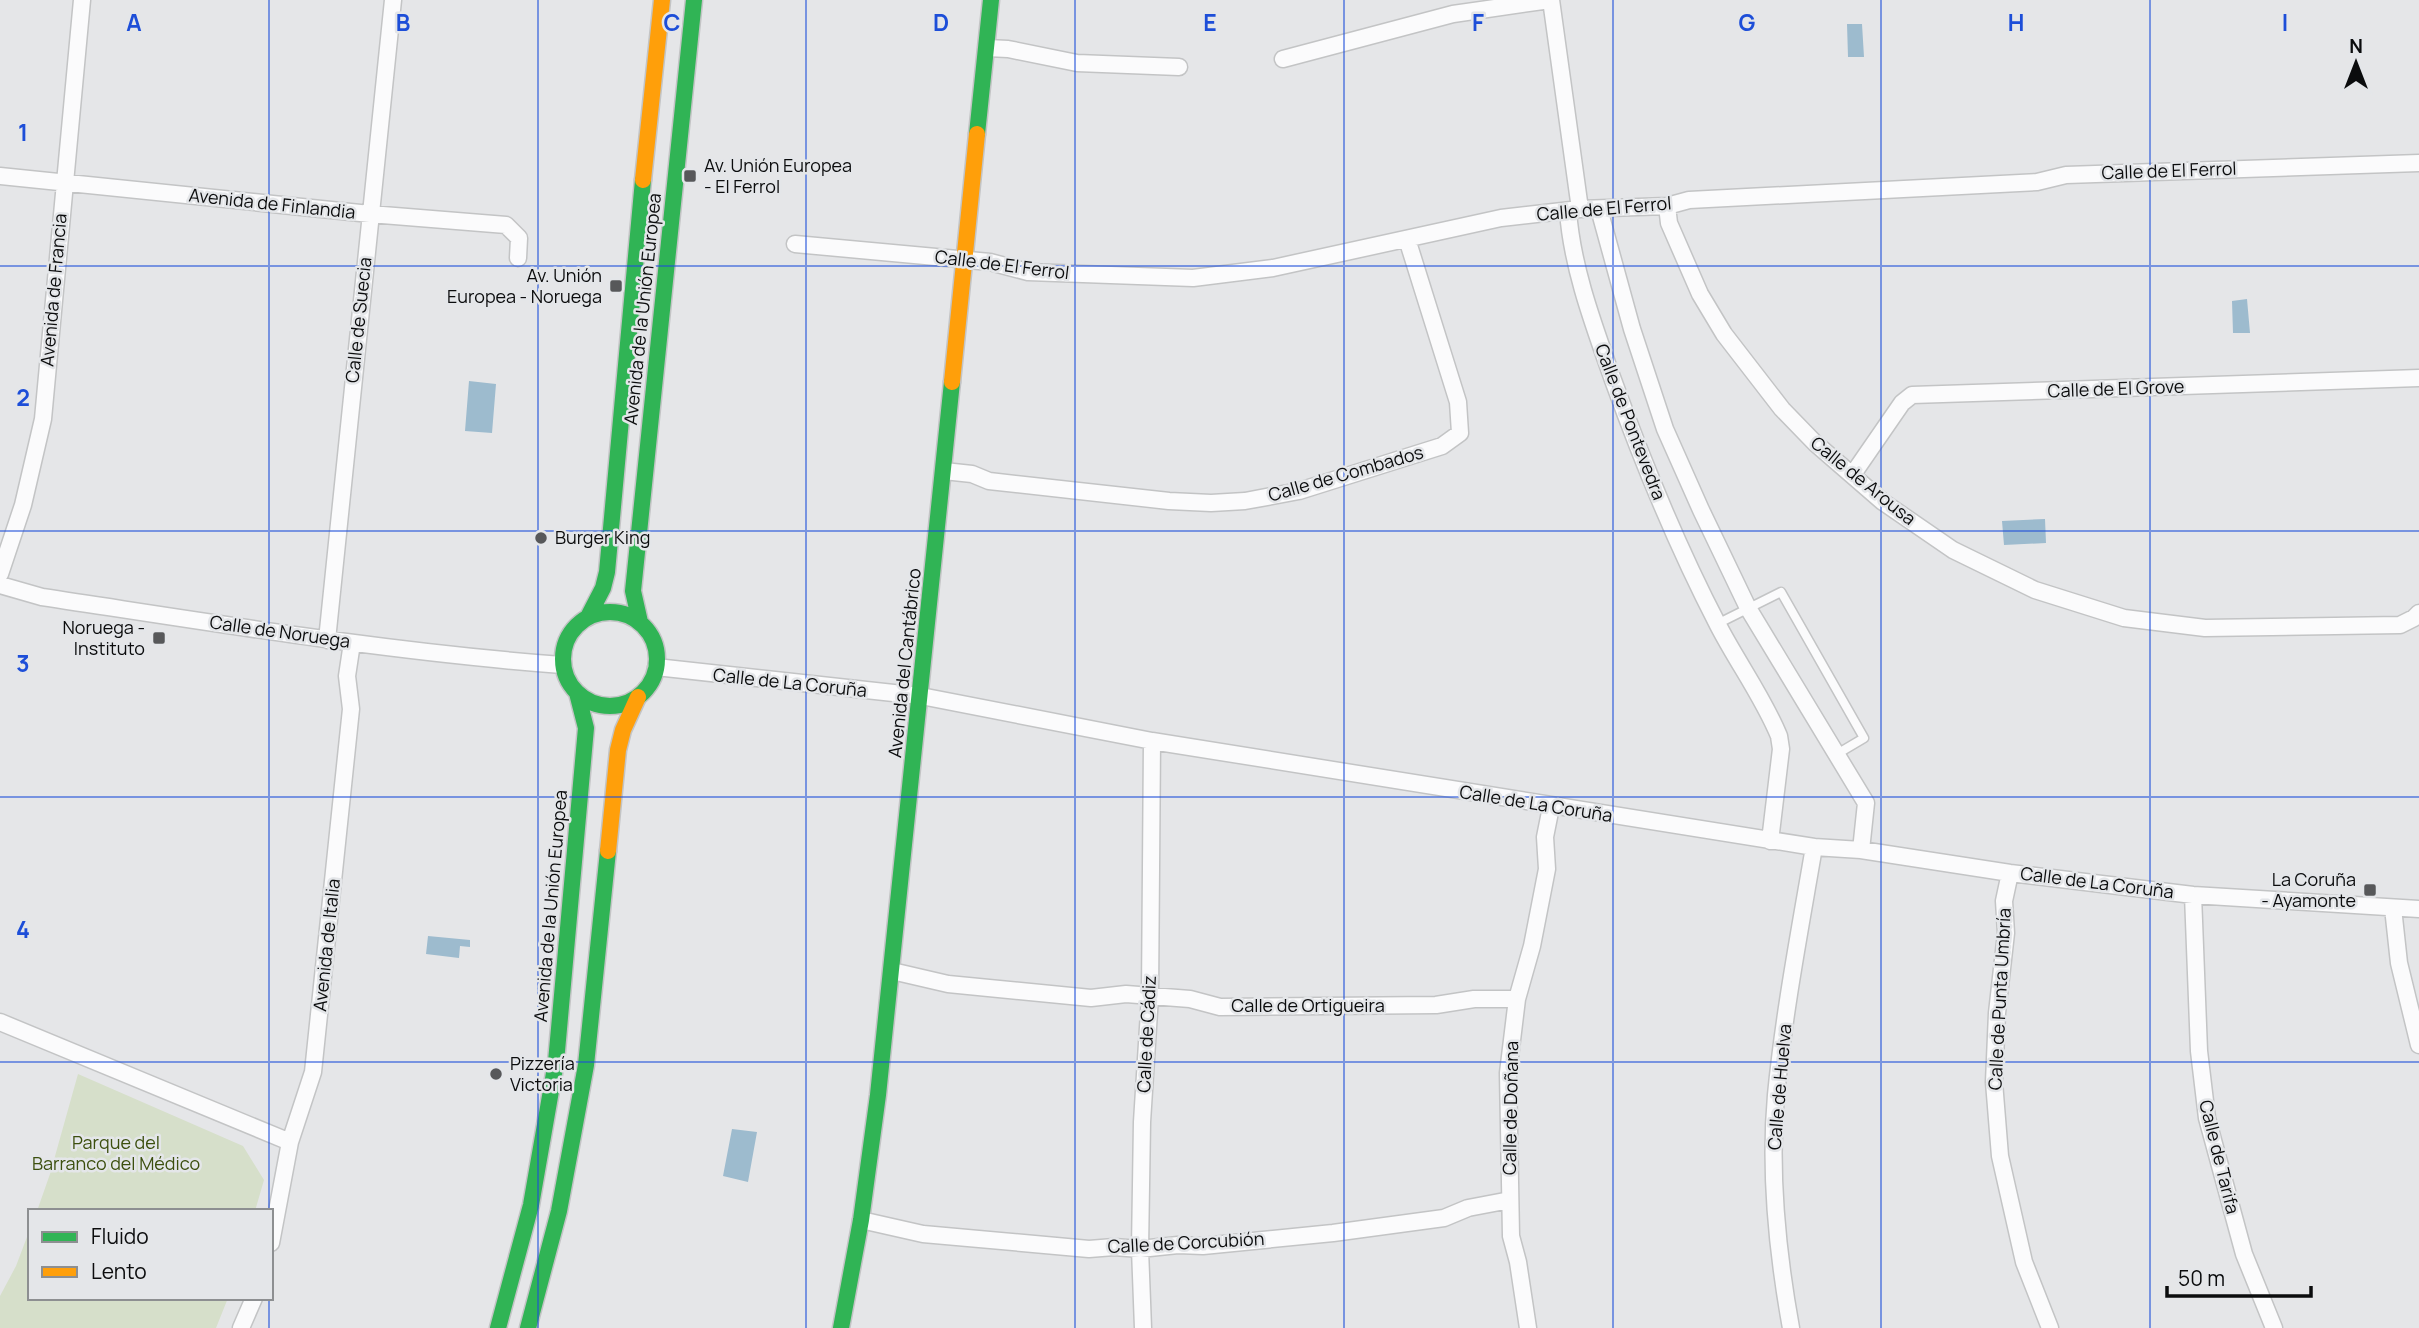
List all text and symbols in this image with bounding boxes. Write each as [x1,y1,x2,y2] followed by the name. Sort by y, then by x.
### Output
[126,6,142,38] text: A
[396,6,410,38] text: B
[664,6,681,38] text: C
[933,6,949,38] text: D
[1203,6,1217,38] text: E
[1472,6,1484,38] text: F
[1739,6,1756,38] text: G
[2008,6,2024,38] text: H
[2282,6,2288,38] text: I
[2321,28,2391,98] north arrow
[2349,33,2363,59] text: N
[18,116,28,148] text: 1
[704,153,852,198] place label: Av. Unión Europea - El Ferrol
[2101,156,2237,184] street label: Calle de El Ferrol
[682,168,698,184] marker: Av. Unión Europea - El Ferrol
[188,182,357,224] street label: Avenida de Finlandia
[1536,190,1672,226] street label: Calle de El Ferrol
[618,192,666,426] street label: Avenida de la Unión Europea
[34,212,72,367] street label: Avenida de Francia
[934,244,1071,284] street label: Calle de El Ferrol
[339,256,377,384] street label: Calle de Suecia
[447,263,602,308] place label: Av. Unión Europea - Noruega
[608,278,624,294] marker: Av. Unión Europea - Noruega
[1590,340,1672,503] street label: Calle de Pontevedra
[2047,374,2185,402] street label: Calle de El Grove
[16,381,30,413] text: 2
[1806,430,1921,530] street label: Calle de Arousa
[1265,439,1426,507] street label: Calle de Combados
[555,525,650,549] place label: Burger King
[533,530,549,546] marker: Burger King
[882,567,926,759] street label: Avenida del Cantábrico
[208,609,352,653] street label: Calle de Noruega
[63,615,145,660] place label: Noruega - Instituto
[151,630,167,646] marker: Noruega - Instituto
[16,647,30,679] text: 3
[712,662,868,702] street label: Calle de La Coruña
[1458,779,1614,827] street label: Calle de La Coruña
[528,789,572,1023] street label: Avenida de la Unión Europea
[2019,861,2175,903] street label: Calle de La Coruña
[2261,867,2356,912] place label: La Coruña - Ayamonte
[307,877,345,1013] street label: Avenida de Italia
[2362,882,2378,898] marker: La Coruña - Ayamonte
[1982,907,2016,1091] street label: Calle de Punta Umbría
[16,913,30,945] text: 4
[1131,975,1161,1093] street label: Calle de Cádiz
[1231,993,1385,1017] street label: Calle de Ortigueira
[1762,1023,1796,1151] street label: Calle de Huelva
[1497,1041,1523,1175] street label: Calle de Doñana
[510,1051,575,1096] place label: Pizzería Victoria
[488,1066,504,1082] marker: Pizzería Victoria
[2194,1097,2246,1216] street label: Calle de Tarifa
[32,1130,200,1175] park label: Parque del Barranco del Médico
[28,1209,273,1300] legend
[91,1222,149,1250] text: Fluido
[1107,1226,1265,1258] street label: Calle de Corcubión
[2167,1254,2310,1298] scale bar
[91,1257,147,1285] text: Lento
[2178,1264,2225,1292] text: 50 m

